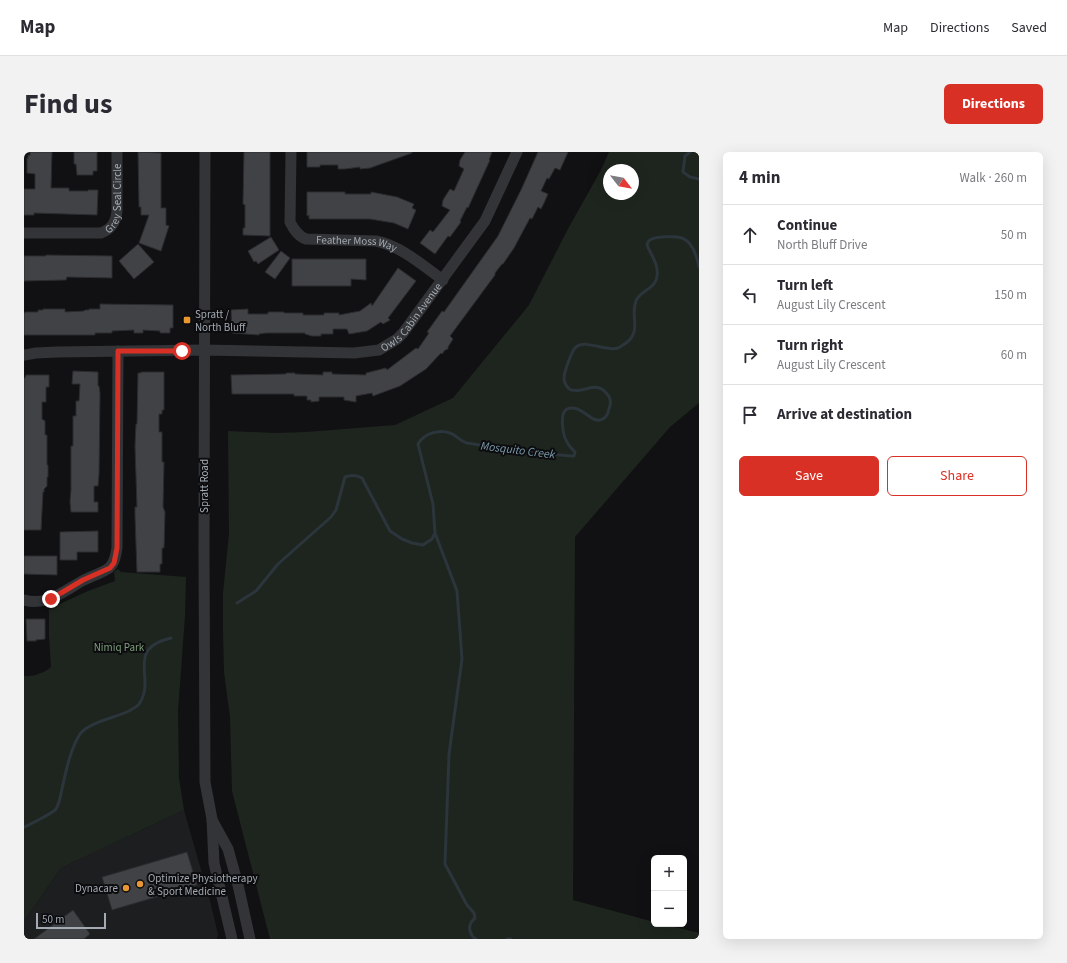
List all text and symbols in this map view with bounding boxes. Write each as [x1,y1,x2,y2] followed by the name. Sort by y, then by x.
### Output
[20,14,55,41] text: Map
[883,18,908,38] text: Map
[930,18,989,38] text: Directions
[1011,18,1047,38] text: Saved
[24,84,112,124] text: Find us
[944,84,1043,124] button: Directions
[102,163,125,237] street label: Grey Seal Circle
[603,164,639,200] north arrow
[739,166,780,190] text: 4 min
[959,169,1027,187] text: Walk · 260 m
[777,215,837,236] text: Continue
[739,224,761,246] icon: ahead
[1001,226,1027,244] text: 50 m
[316,232,400,256] street label: Feather Moss Way
[777,236,867,254] text: North Bluff Drive
[777,275,833,296] text: Turn left
[378,279,446,355] street label: Owls Cabin Avenue
[739,284,761,306] icon: left
[994,286,1027,304] text: 150 m
[777,296,886,314] text: August Lily Crescent
[195,307,246,335] place label: Spratt / North Bluff
[182,315,192,325] marker: Spratt / North Bluff
[777,335,843,356] text: Turn right
[173,342,191,360] route start
[739,344,761,366] icon: right
[1001,346,1027,364] text: 60 m
[777,356,886,374] text: August Lily Crescent
[739,404,761,426] icon: arrive
[777,404,912,425] text: Arrive at destination
[480,437,557,464] water label: Mosquito Creek
[739,456,879,496] button: Save
[887,456,1027,496] button: Share
[197,459,212,513] street label: Spratt Road
[42,590,60,608] route end
[94,640,145,655] park label: Nimiq Park
[651,855,687,927] map controls
[651,855,687,891] button: +
[148,871,258,899] place label: Optimize Physiotherapy & Sport Medicine
[135,879,145,889] marker: Optimize Physiotherapy & Sport Medicine
[75,881,119,896] place label: Dynacare
[121,883,131,893] marker: Dynacare
[651,891,687,927] button: −
[36,911,106,930] scale bar
[42,912,64,927] text: 50 m

